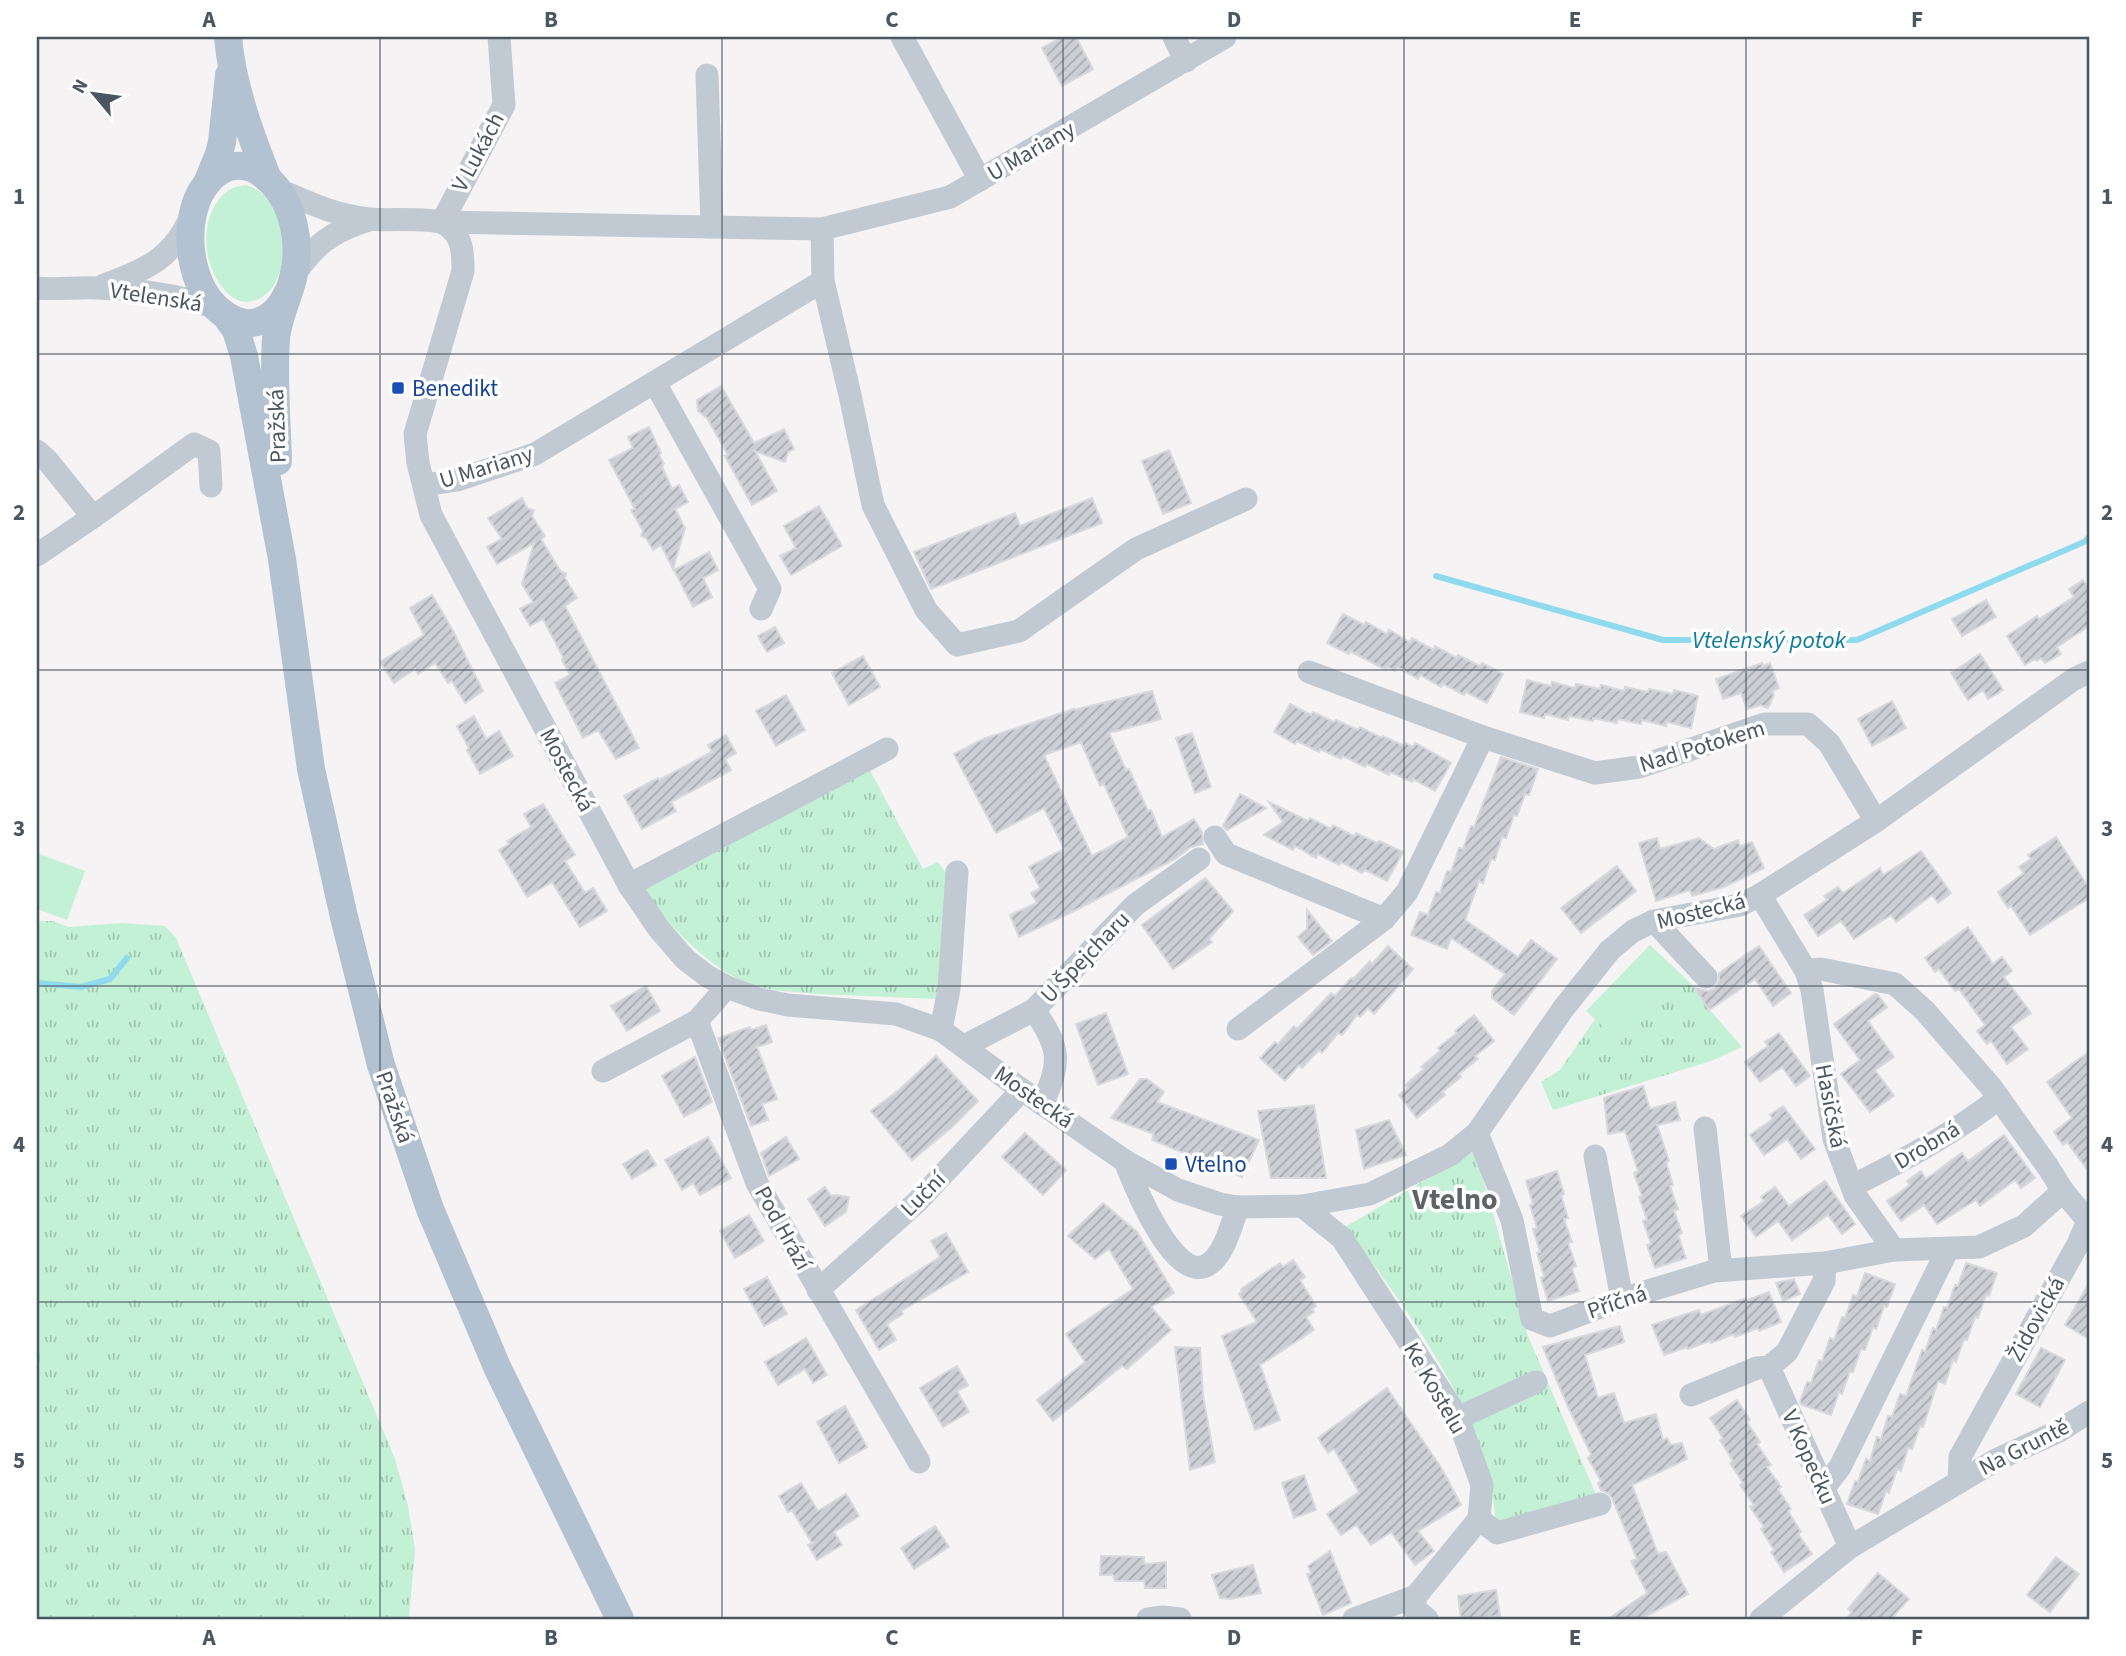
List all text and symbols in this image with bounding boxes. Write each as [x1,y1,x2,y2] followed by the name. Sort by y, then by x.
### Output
[201,3,216,36] text: A
[544,3,558,36] text: B
[885,3,899,36] text: C
[1227,3,1241,36] text: D
[1569,3,1581,36] text: E
[1911,3,1923,36] text: F
[60,60,130,130] north arrow
[66,74,95,99] text: N
[443,106,513,198] street label: V Lukách
[981,113,1081,189] street label: U Mariany
[13,180,25,213] text: 1
[2101,180,2113,213] text: 1
[108,273,204,321] street label: Vtelenská
[412,372,498,405] place label: Benedikt
[390,380,406,396] marker: Benedikt
[259,388,295,464] street label: Pražská
[435,437,537,497] street label: U Mariany
[13,496,25,529] text: 2
[2101,496,2113,529] text: 2
[1692,623,1847,658] water label: Vtelenský potok
[1635,711,1769,781] street label: Nad Potokem
[531,722,603,818] street label: Mostecká
[13,812,25,845] text: 3
[2101,812,2113,845] text: 3
[1653,884,1749,938] street label: Mostecká
[1033,904,1137,1010] street label: U Špejcharu
[988,1058,1080,1136] street label: Mostecká
[1807,1061,1855,1151] street label: Hasičská
[367,1067,423,1147] street label: Pražská
[1888,1113,1966,1177] street label: Drobná
[13,1128,25,1161] text: 4
[2101,1128,2113,1161] text: 4
[1185,1148,1247,1181] place label: Vtelno
[1163,1156,1179,1172] marker: Vtelno
[893,1163,954,1224] street label: Luční
[1411,1178,1498,1221] district label: Vtelno
[746,1180,820,1277] street label: Pod Hrází
[1999,1270,2073,1368] street label: Židovická
[1583,1276,1651,1328] street label: Příčná
[1395,1336,1475,1440] street label: Ke Kostelu
[1774,1404,1844,1510] street label: V Kopečku
[1973,1410,2075,1484] street label: Na Gruntě
[13,1444,25,1477] text: 5
[2101,1444,2113,1477] text: 5
[201,1621,216,1654] text: A
[544,1621,558,1654] text: B
[885,1621,899,1654] text: C
[1227,1621,1241,1654] text: D
[1569,1621,1581,1654] text: E
[1911,1621,1923,1654] text: F

